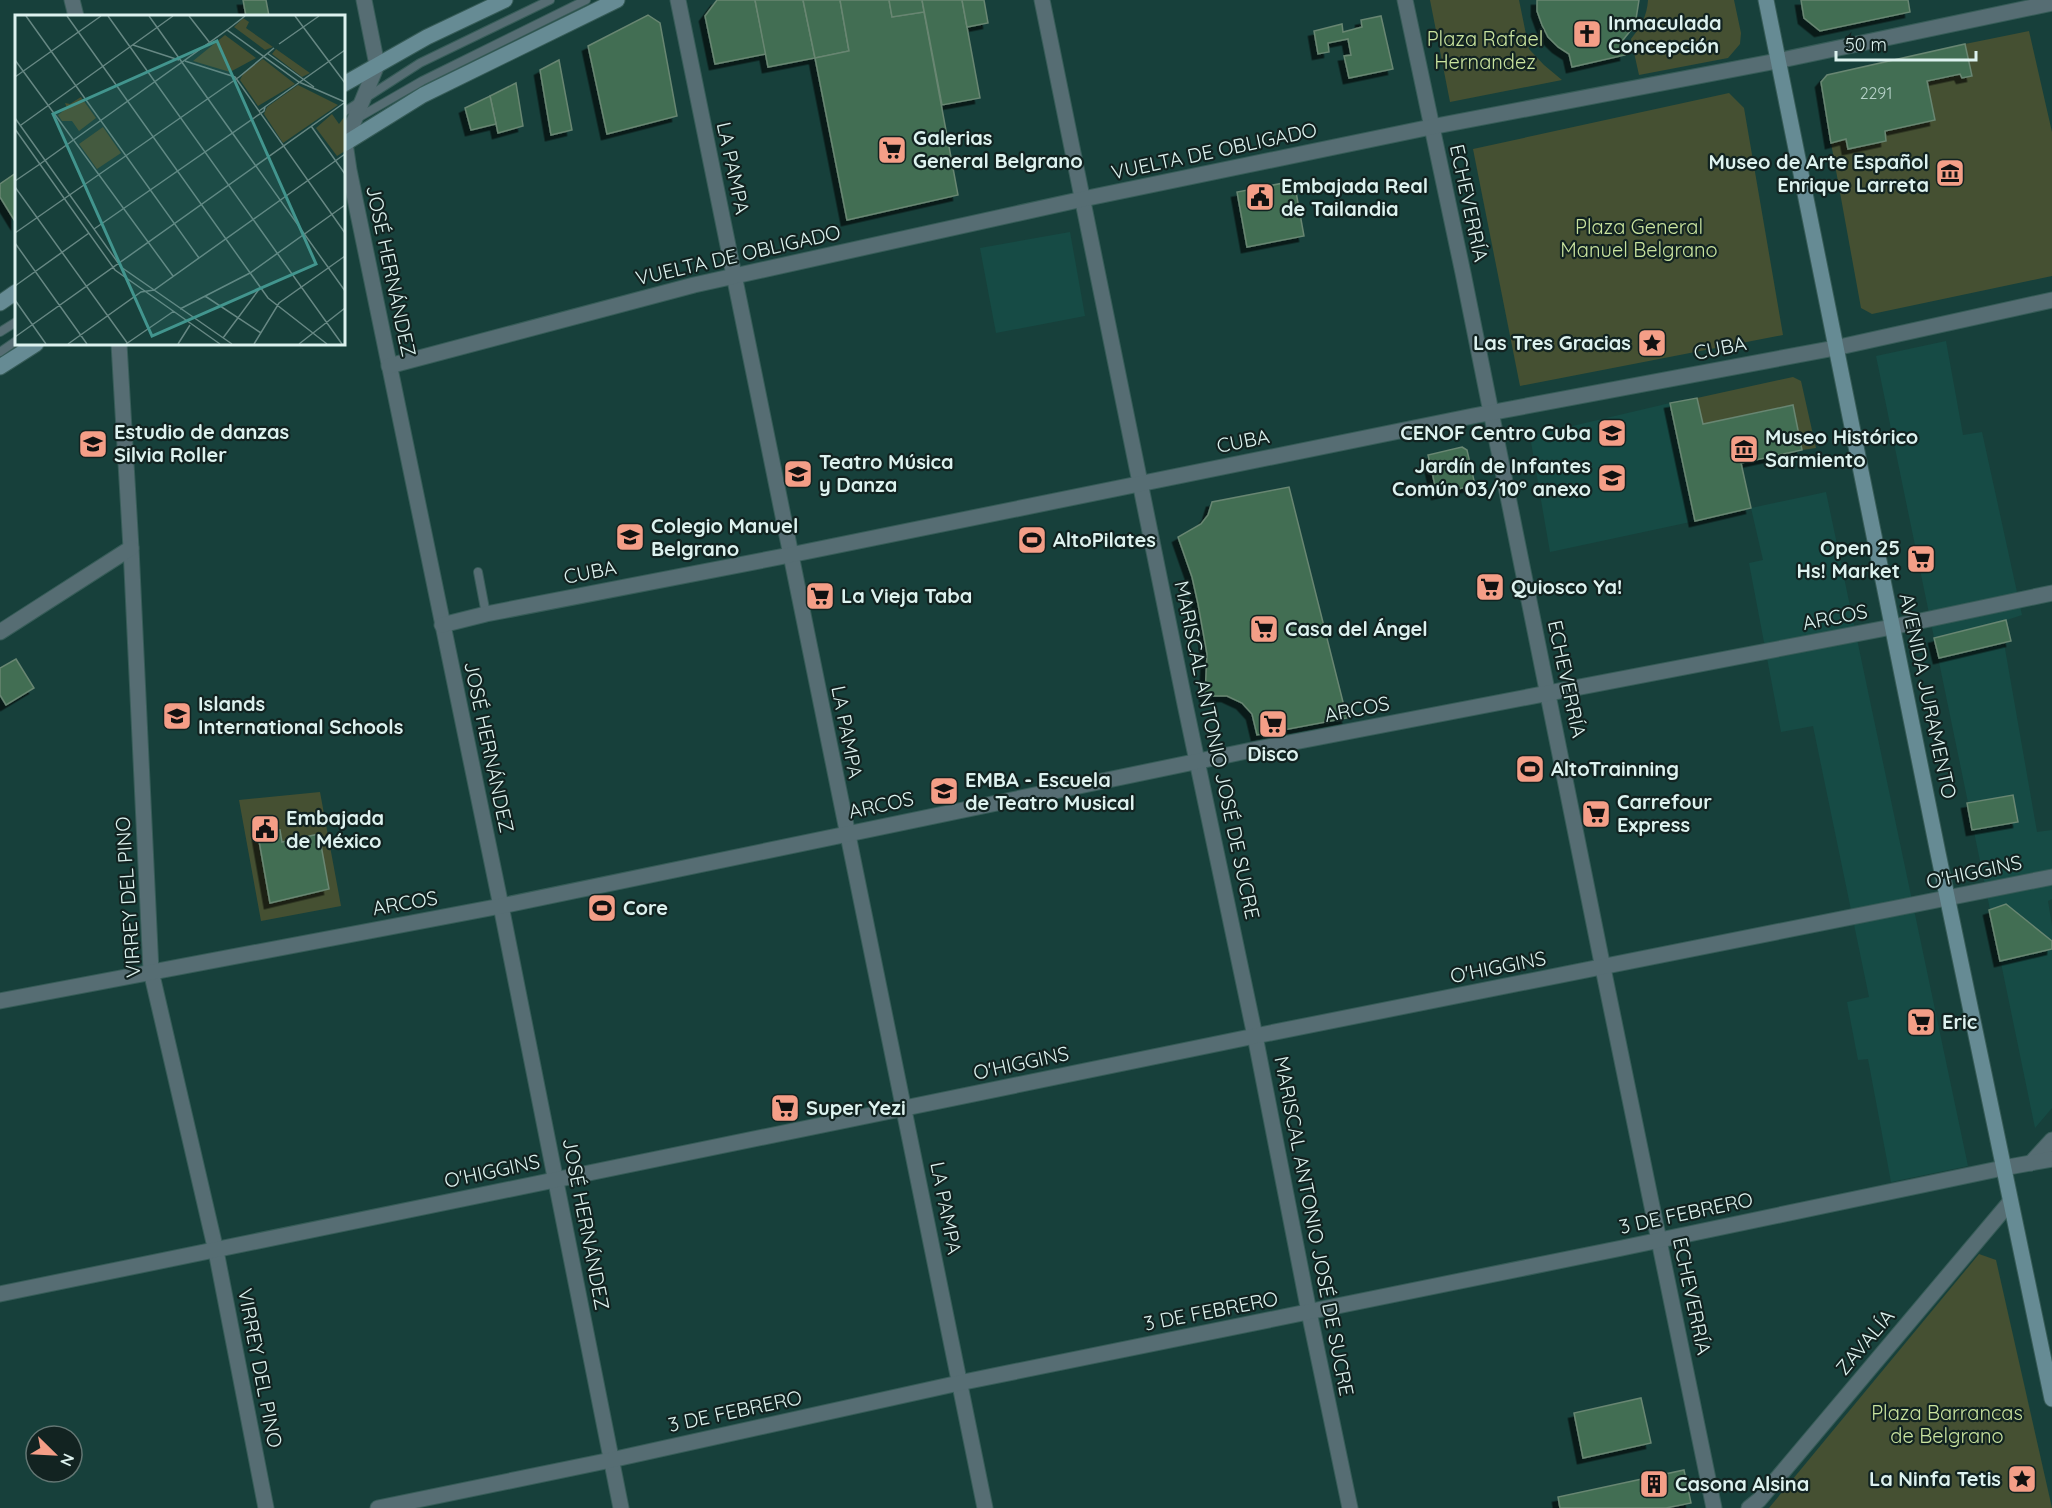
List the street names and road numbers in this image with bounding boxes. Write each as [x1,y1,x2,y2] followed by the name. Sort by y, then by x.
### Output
[1109,116,1319,185] street label: VUELTA DE OBLIGADO
[712,119,755,216] street label: LA PAMPA
[1445,142,1494,264] street label: ECHEVERRÍA
[361,183,422,359] street label: JOSÉ HERNÁNDEZ
[633,219,843,290] street label: VUELTA DE OBLIGADO
[1691,330,1748,365] street label: CUBA
[1214,423,1271,458] street label: CUBA
[561,554,618,589] street label: CUBA
[1169,578,1266,921] street label: MARISCAL ANTONIO JOSÉ DE SUCRE
[1894,591,1962,801] street label: AVENIDA JURAMENTO
[1800,598,1870,635] street label: ARCOS
[1543,618,1592,740] street label: ECHEVERRÍA
[459,659,520,835] street label: JOSÉ HERNÁNDEZ
[826,684,869,780] street label: LA PAMPA
[1322,690,1392,727] street label: ARCOS
[846,785,916,824] street label: ARCOS
[109,815,146,979] street label: VIRREY DEL PINO
[1924,849,2024,894] street label: O'HIGGINS
[370,884,439,921] street label: ARCOS
[1448,945,1548,988] street label: O'HIGGINS
[971,1040,1071,1085] street label: O'HIGGINS
[1269,1054,1360,1398] street label: MARISCAL ANTONIO JOSÉ DE SUCRE
[558,1136,615,1312] street label: JOSÉ HERNÁNDEZ
[442,1148,542,1193] street label: O'HIGGINS
[925,1160,968,1256] street label: LA PAMPA
[1617,1186,1755,1239] street label: 3 DE FEBRERO
[1668,1235,1717,1357] street label: ECHEVERRÍA
[1142,1285,1280,1336] street label: 3 DE FEBRERO
[233,1286,288,1450] street label: VIRREY DEL PINO
[1830,1304,1899,1380] street label: ZAVALÍA
[666,1384,804,1437] street label: 3 DE FEBRERO

